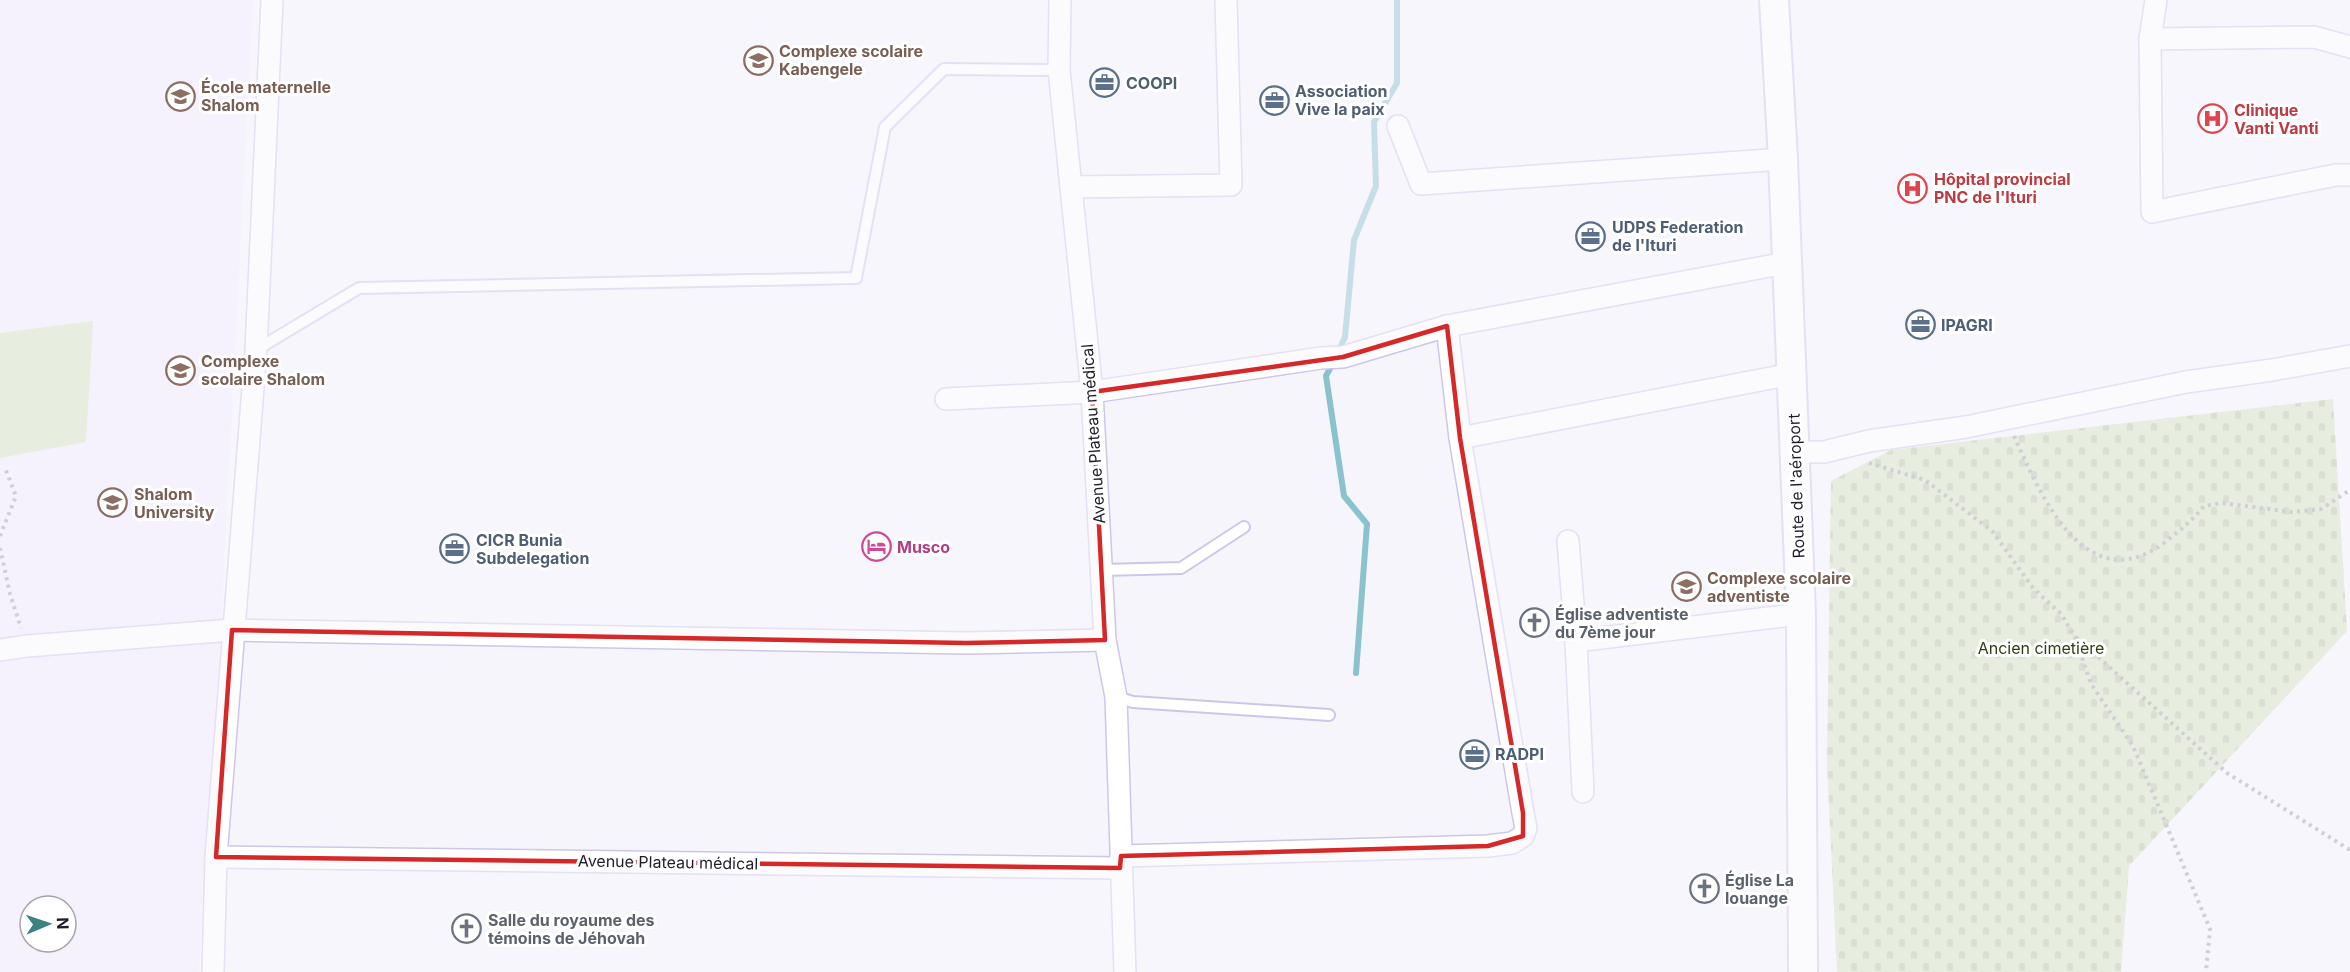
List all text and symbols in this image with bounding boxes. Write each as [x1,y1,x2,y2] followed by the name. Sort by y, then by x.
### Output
[779,41,923,79] place label: Complexe scolaire Kabengele
[742,44,774,76] school or university icon: Complexe scolaire Kabengele
[1089,67,1121,99] office icon: COOPI
[1126,73,1177,93] place label: COOPI
[201,77,331,115] place label: École maternelle Shalom
[164,80,196,112] school or university icon: École maternelle Shalom
[1295,81,1388,119] place label: Association Vive la paix
[1258,84,1290,116] office icon: Association Vive la paix
[2234,100,2319,138] place label: Clinique Vanti Vanti
[2197,103,2229,135] hospital icon: Clinique Vanti Vanti
[1934,169,2071,207] place label: Hôpital provincial PNC de l'Ituri
[1897,172,1929,204] hospital icon: Hôpital provincial PNC de l'Ituri
[1612,217,1744,255] place label: UDPS Federation de l'Ituri
[1575,220,1607,252] office icon: UDPS Federation de l'Ituri
[1904,309,1936,341] office icon: IPAGRI
[1941,315,1993,335] place label: IPAGRI
[1077,343,1109,525] street label: Avenue Plateau médical
[201,351,325,389] place label: Complexe scolaire Shalom
[164,354,196,386] school or university icon: Complexe scolaire Shalom
[1783,413,1809,559] street label: Route de l'aéroport
[134,484,215,522] place label: Shalom University
[97,487,129,519] school or university icon: Shalom University
[476,530,589,568] place label: CICR Bunia Subdelegation
[860,531,892,563] hotel icon: Musco
[439,533,471,565] office icon: CICR Bunia Subdelegation
[897,537,950,557] place label: Musco
[1707,568,1851,606] place label: Complexe scolaire adventiste
[1670,571,1702,603] school or university icon: Complexe scolaire adventiste
[1555,604,1689,642] place label: Église adventiste du 7ème jour
[1518,607,1550,639] church icon: Église adventiste du 7ème jour
[1978,638,2104,658] park label: Ancien cimetière
[1458,738,1490,770] office icon: RADPI
[1495,744,1544,764] place label: RADPI
[578,850,758,874] street label: Avenue Plateau médical
[1725,870,1794,908] place label: Église La louange
[1688,873,1720,905] church icon: Église La louange
[18,894,78,954] north arrow
[488,910,655,948] place label: Salle du royaume des témoins de Jéhovah
[451,913,483,945] church icon: Salle du royaume des témoins de Jéhovah
[53,917,73,930] text: N

